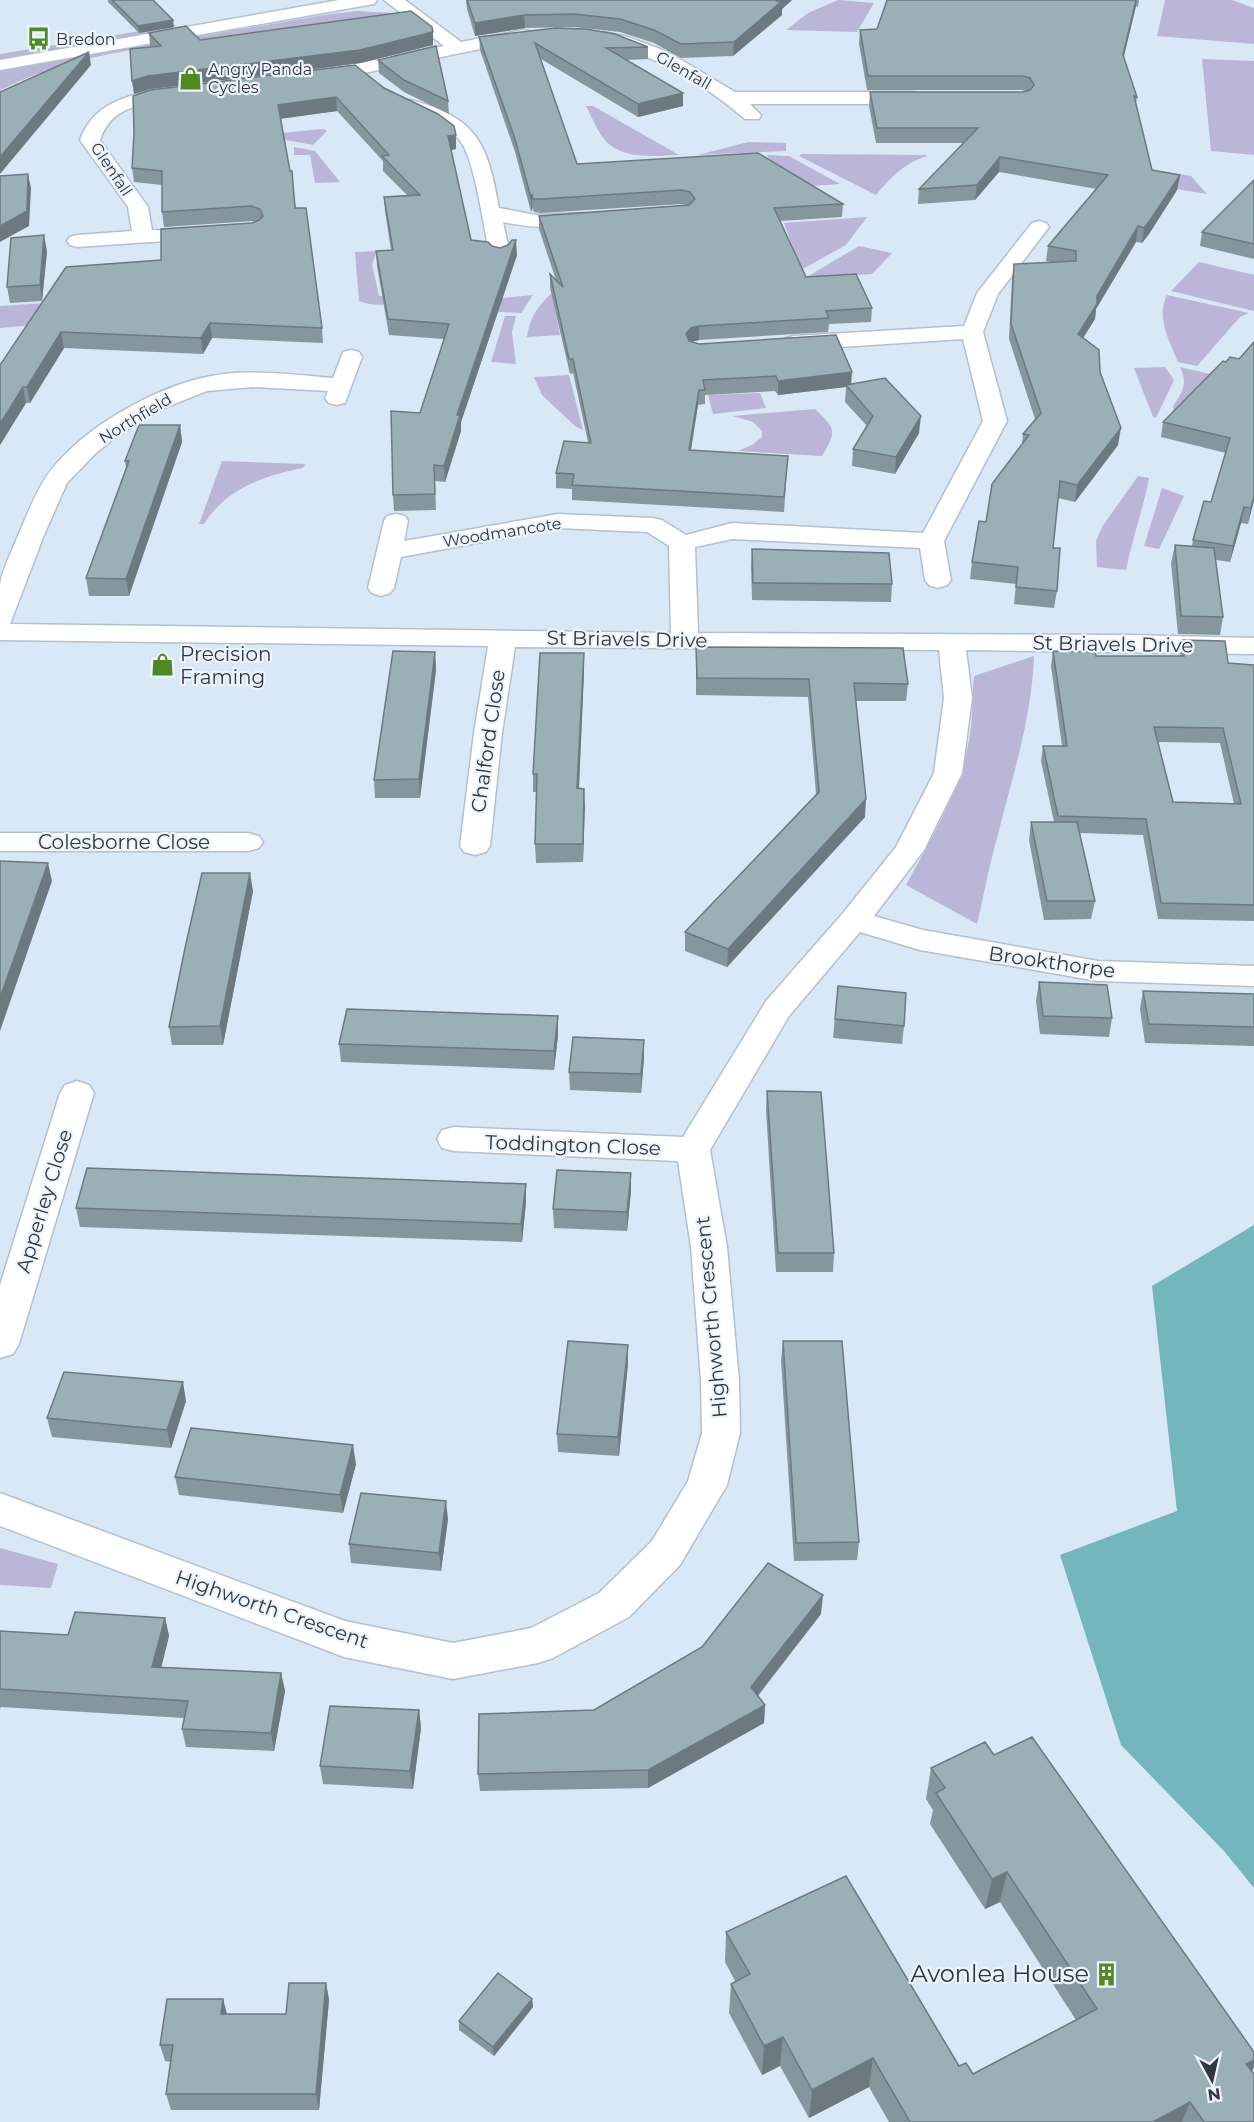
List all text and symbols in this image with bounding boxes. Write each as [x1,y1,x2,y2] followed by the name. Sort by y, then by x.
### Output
[25,26,51,52] bus stop icon: Bredon
[56,30,116,49] place label: Bredon
[653,47,715,94] street label: Glenfall
[208,60,312,97] place label: Angry Panda Cycles
[177,65,203,91] shop icon: Angry Panda Cycles
[87,139,136,200] street label: Glenfall
[95,389,175,448] street label: Northfield
[441,514,563,551] street label: Woodmancote
[546,626,708,652] street label: St Briavels Drive
[1032,631,1194,657] street label: St Briavels Drive
[180,642,271,689] place label: Precision Framing
[149,652,175,678] shop icon: Precision Framing
[466,668,510,814] street label: Chalford Close
[38,830,210,854] street label: Colesborne Close
[987,941,1117,983] street label: Brookthorpe
[11,1126,77,1276] street label: Apperley Close
[485,1130,661,1160] street label: Toddington Close
[690,1215,732,1419] street label: Highworth Crescent
[172,1565,372,1653] street label: Highworth Crescent
[911,1959,1089,1988] place label: Avonlea House
[1094,1961,1120,1987] building icon: Avonlea House
[1182,2050,1242,2110] north arrow
[1206,2084,1222,2105] text: N

